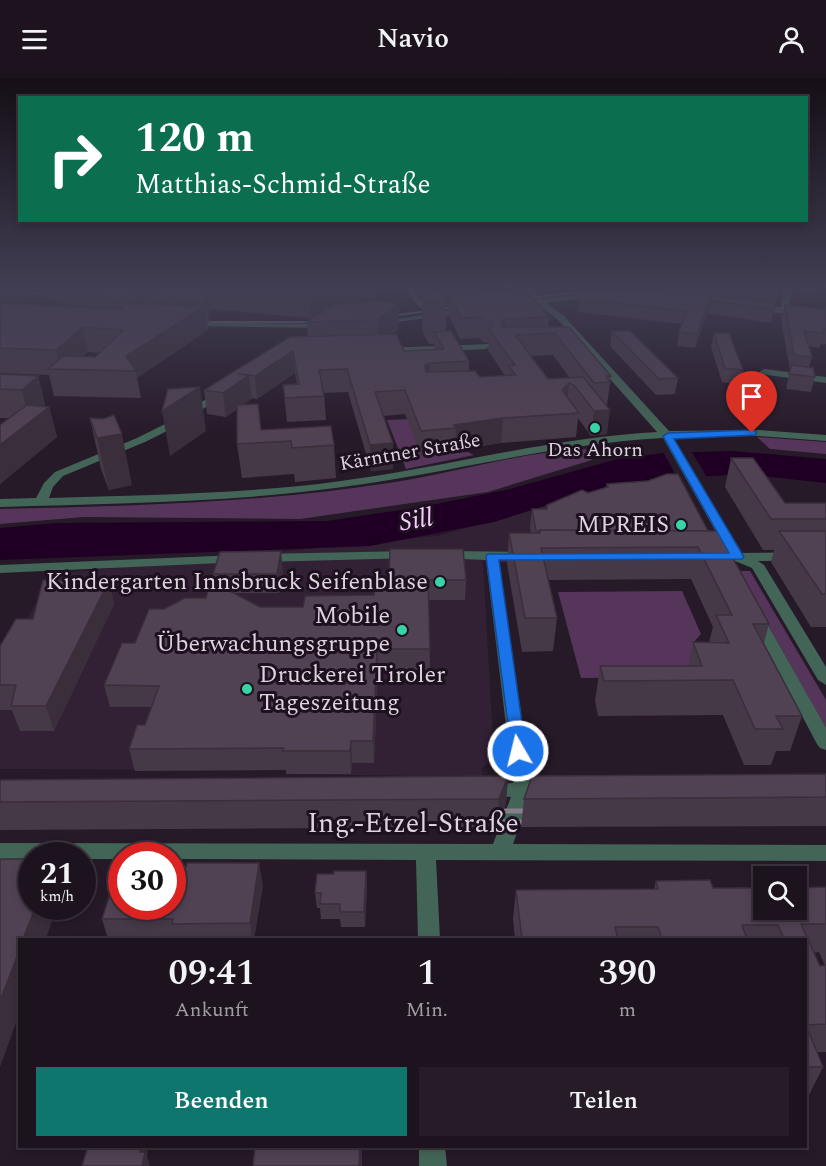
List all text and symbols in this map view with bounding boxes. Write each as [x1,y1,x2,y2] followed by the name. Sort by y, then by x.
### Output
[377,18,449,60] text: Navio
[18,23,51,56] icon: menu
[775,23,808,56] icon: person
[135,107,254,170] text: 120 m
[36,120,114,198] icon: right
[135,164,431,206] text: Matthias-Schmid-Straße
[726,371,777,433] pin
[735,380,768,413] icon: arrive
[588,421,602,435] marker: Das Ahorn
[337,425,483,479] street label: Kärntner Straße
[547,435,643,465] place label: Das Ahorn
[396,498,436,542] water label: Sill
[577,507,669,543] place label: MPREIS
[674,518,688,532] marker: MPREIS
[46,564,428,600] place label: Kindergarten Innsbruck Seifenblase
[433,575,447,589] marker: Kindergarten Innsbruck Seifenblase
[156,598,390,662] place label: Mobile Überwachungsgruppe
[395,623,409,637] marker: Mobile Überwachungsgruppe
[259,657,446,721] place label: Druckerei Tiroler Tageszeitung
[240,682,254,696] marker: Druckerei Tiroler Tageszeitung
[486,719,550,783] position arrow
[307,802,519,845] street label: Ing.-Etzel-Straße
[108,842,186,920] speed limit sign: 30
[40,851,74,897] text: 21
[753,866,807,920] map controls
[753,866,807,920] button: search
[40,885,74,908] text: km/h
[169,946,255,1001] text: 09:41
[417,946,436,1001] text: 1
[598,946,656,1001] text: 390
[175,995,249,1025] text: Ankunft
[406,995,448,1025] text: Min.
[619,995,636,1025] text: m
[36,1067,407,1136] button: Beenden
[419,1067,789,1136] button: Teilen

